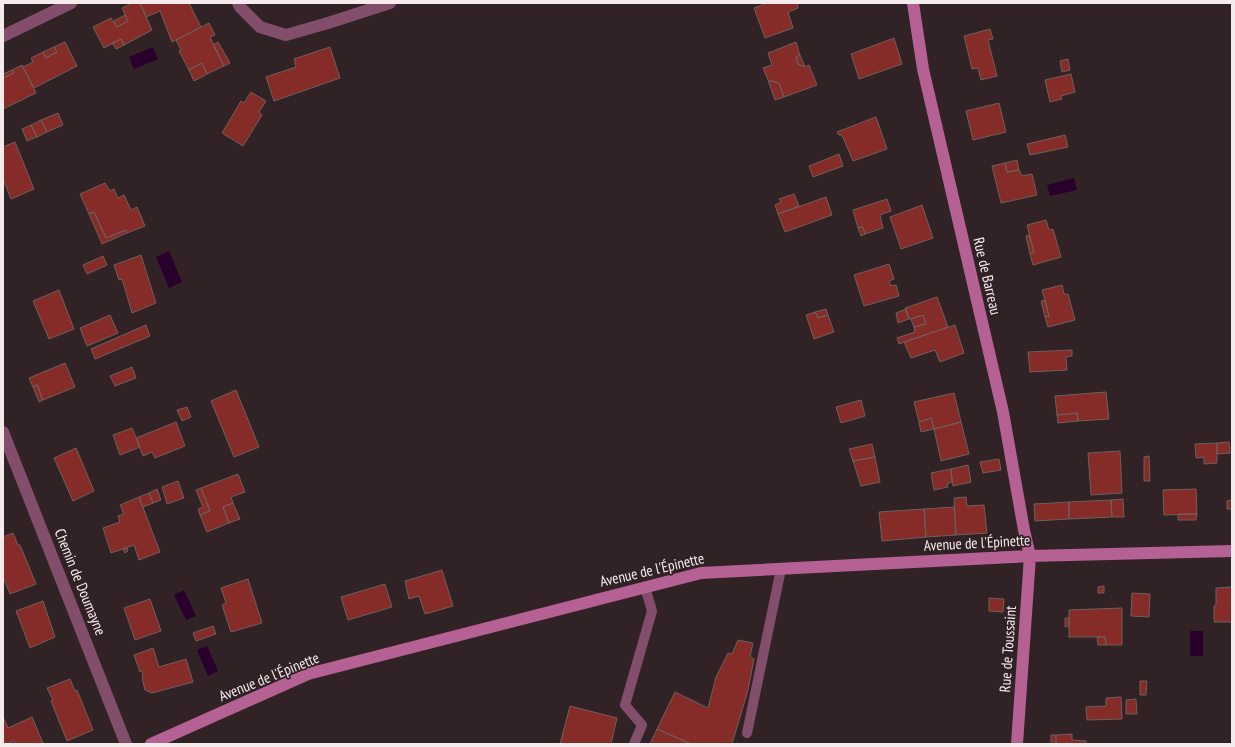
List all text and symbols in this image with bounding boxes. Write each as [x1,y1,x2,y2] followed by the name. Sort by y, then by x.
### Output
[969,235,1006,316] street label: Rue de Barreau
[50,526,111,638] street label: Chemin de Doumayne
[923,530,1031,555] street label: Avenue de l'Épinette
[598,548,706,591] street label: Avenue de l'Épinette
[995,605,1020,693] street label: Rue de Toussaint
[216,648,322,705] street label: Avenue de l'Épinette

